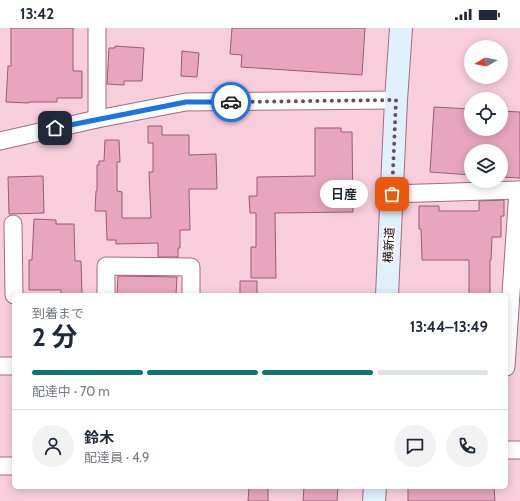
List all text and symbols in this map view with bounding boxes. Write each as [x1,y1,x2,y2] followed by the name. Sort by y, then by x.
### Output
[20,5,54,23] text: 13:42
[464,40,508,84] north arrow
[464,40,508,188] map controls
[211,82,251,122] courier
[220,91,242,113] icon: car
[464,92,508,136] button: locate
[38,111,72,145] pin
[44,117,66,139] icon: home
[464,144,508,188] button: layers
[375,177,409,211] pin
[320,180,368,208] callout: 日産
[381,183,403,205] icon: bag
[331,186,357,202] text: 日産
[380,227,397,263] street label: 横新道
[32,305,84,321] text: 到着まで
[410,318,488,336] text: 13:44–13:49
[32,321,78,353] text: 2 分
[32,383,110,399] text: 配達中 · 70 m
[32,425,74,467] button: person
[394,425,436,467] button: chat
[446,425,488,467] button: phone
[84,429,114,447] text: 鈴木
[84,449,149,465] text: 配達員 · 4.9

